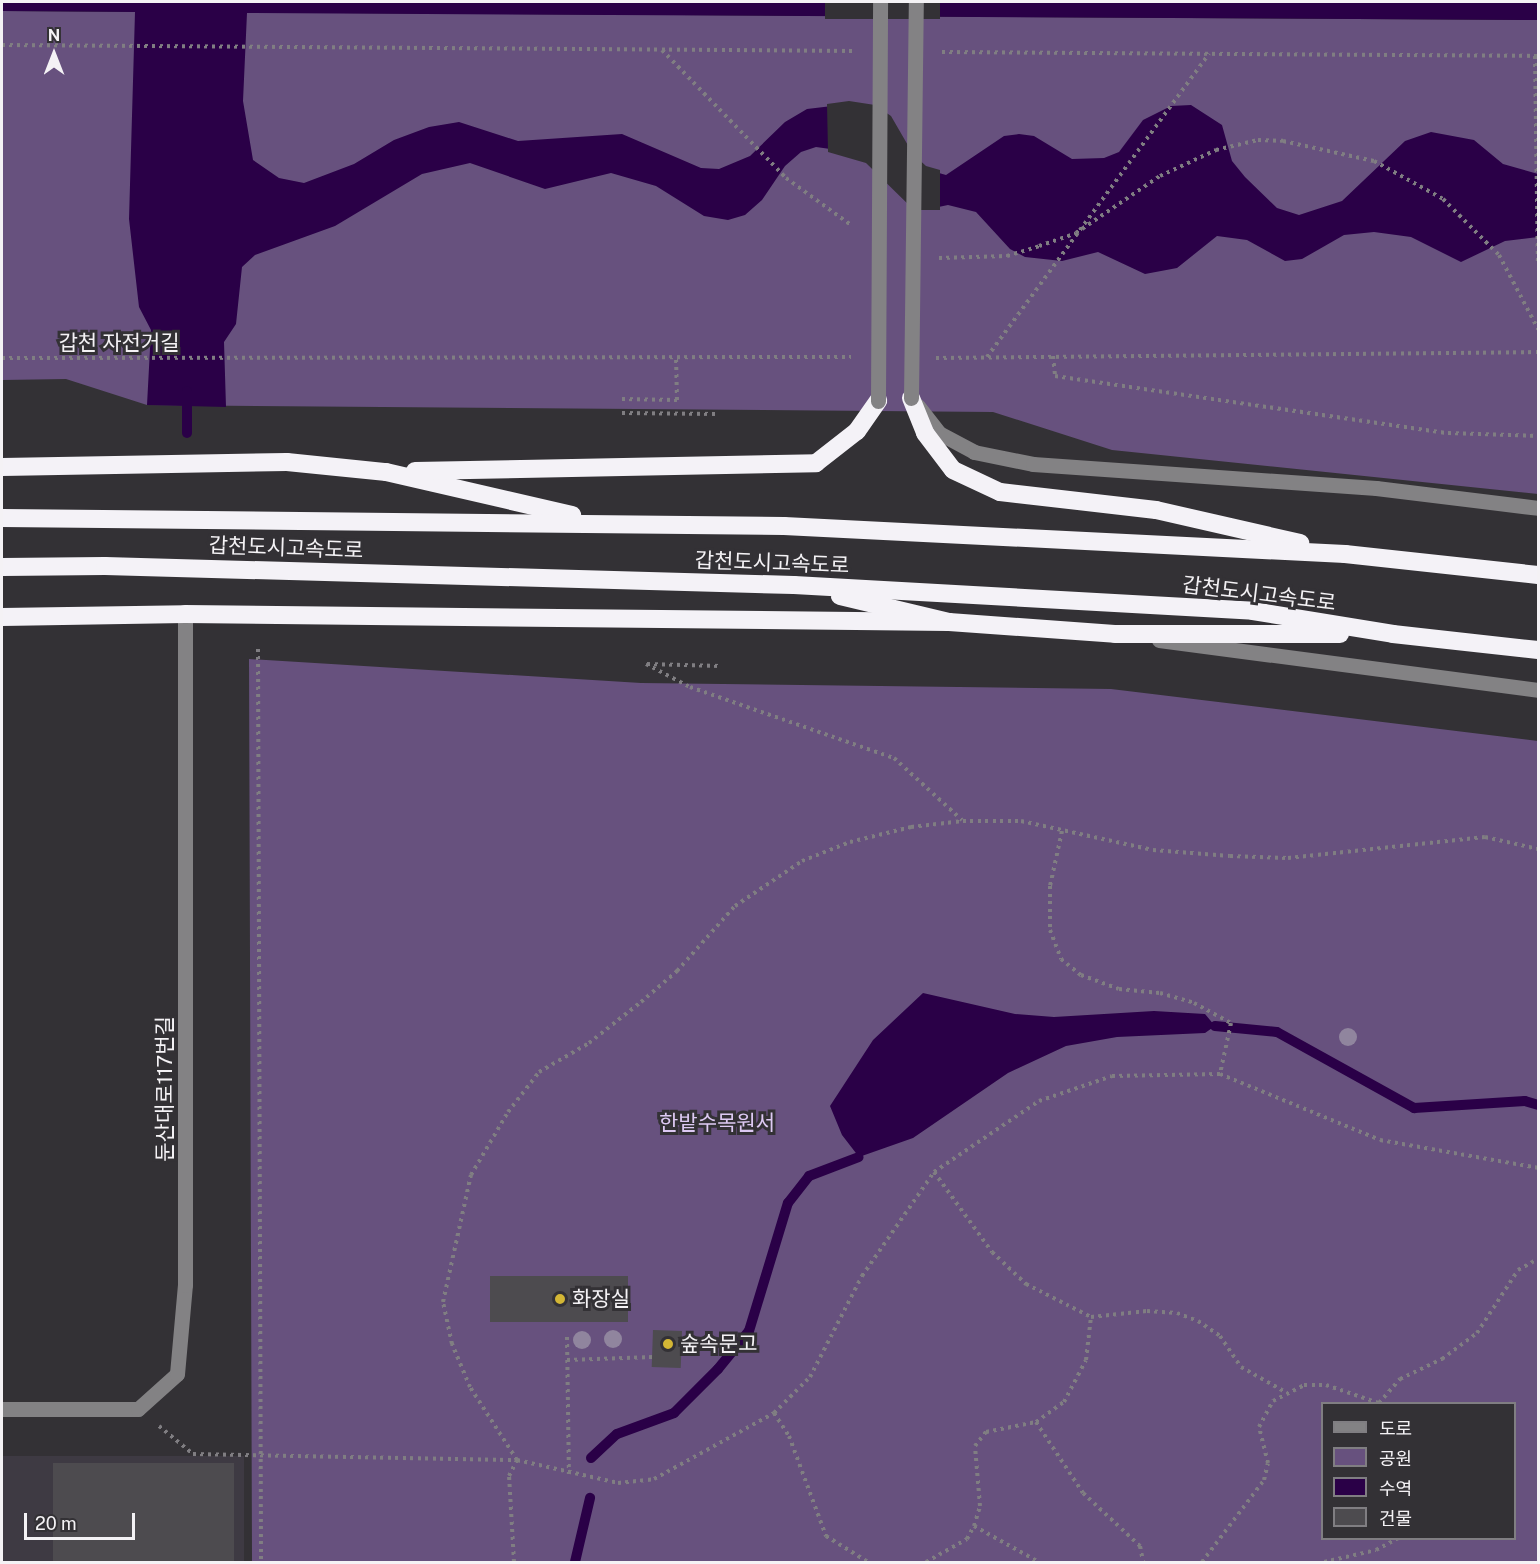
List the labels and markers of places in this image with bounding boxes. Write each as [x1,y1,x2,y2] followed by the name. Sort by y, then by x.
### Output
[572,1286,630,1312] place label: 화장실
[553,1292,567,1306] marker: 화장실
[680,1331,757,1357] place label: 숲속문고
[661,1337,675,1351] marker: 숲속문고

